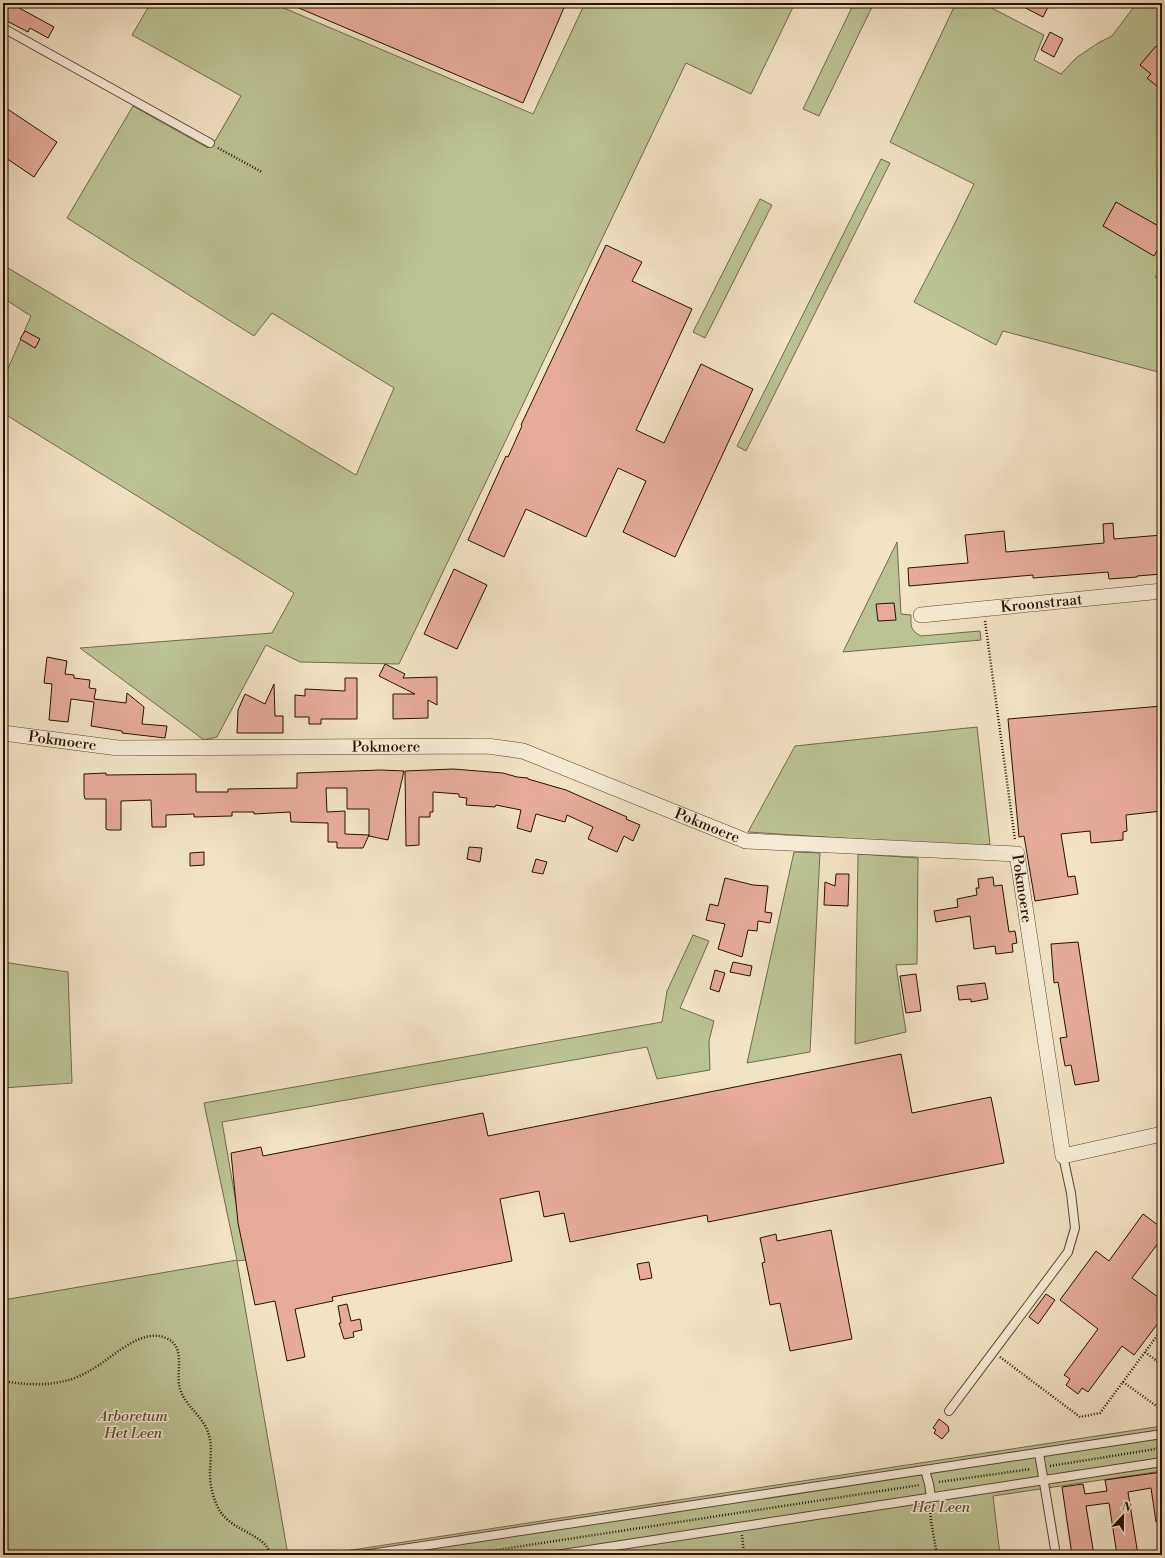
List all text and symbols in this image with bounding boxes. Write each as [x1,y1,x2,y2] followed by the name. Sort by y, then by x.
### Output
[1000,590,1084,617] street label: Kroonstraat
[27,727,98,755] street label: Pokmoere
[352,737,420,757] street label: Pokmoere
[672,804,742,847] street label: Pokmoere
[1007,853,1036,924] street label: Pokmoere
[96,1407,168,1443] park label: Arboretum Het Leen
[1103,1496,1143,1536] north arrow
[911,1498,971,1517] park label: Het Leen
[1120,1500,1133,1516] text: N

